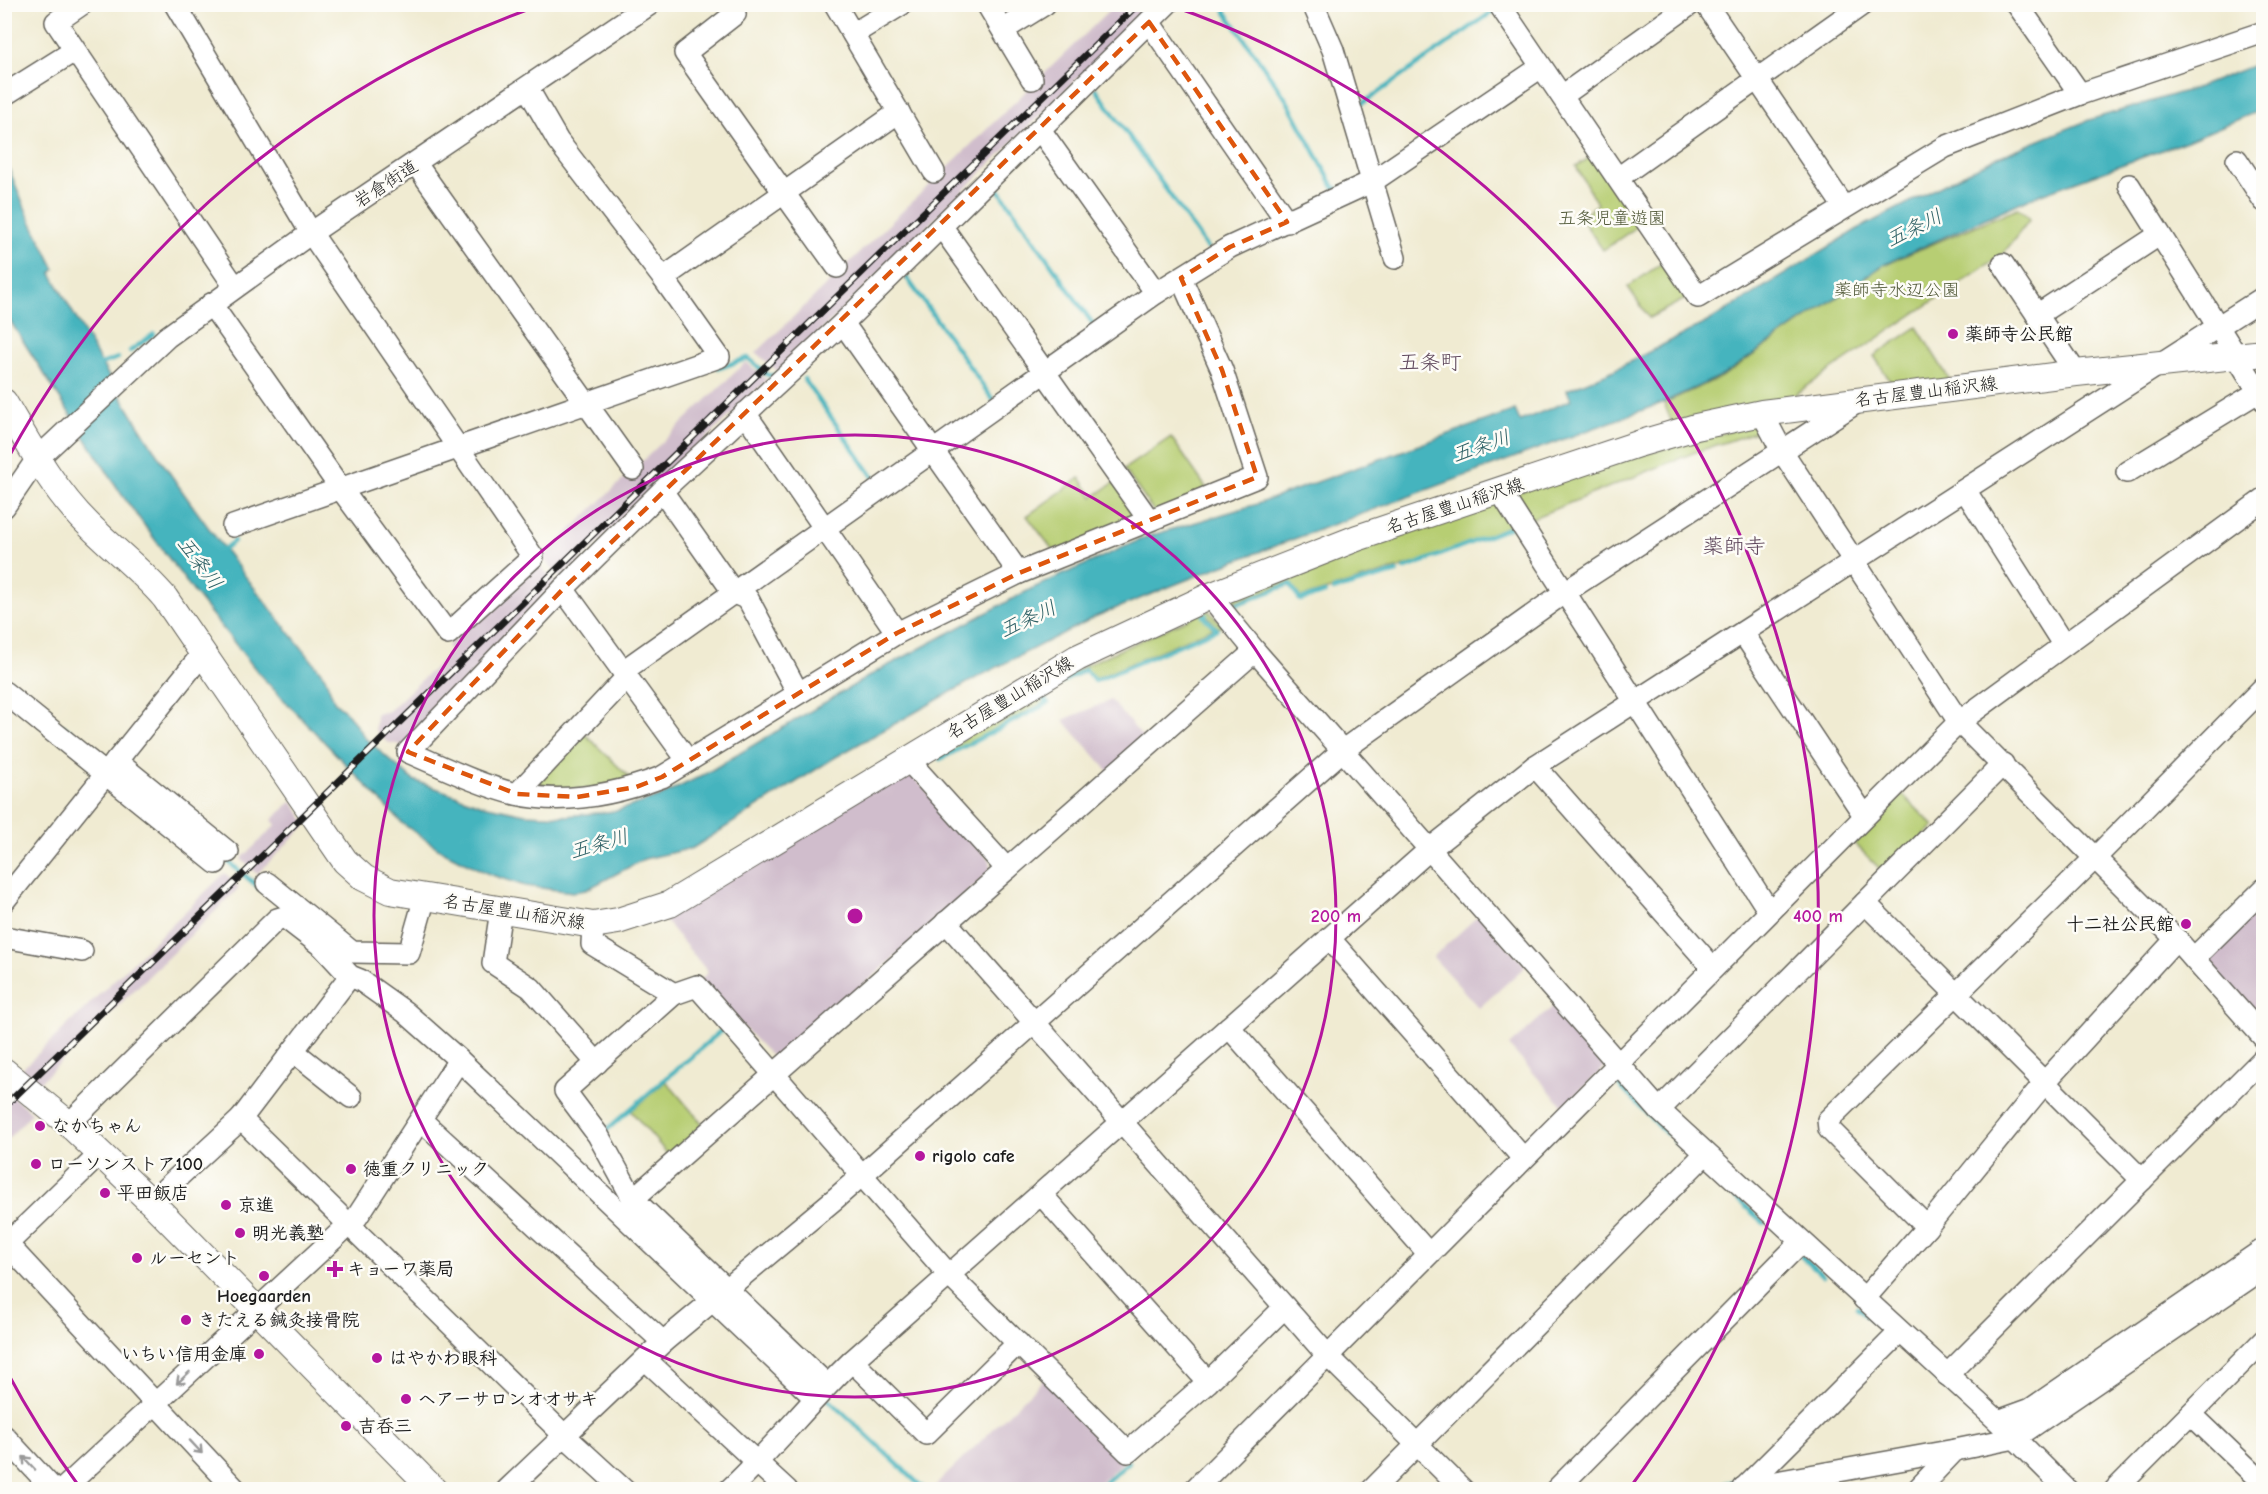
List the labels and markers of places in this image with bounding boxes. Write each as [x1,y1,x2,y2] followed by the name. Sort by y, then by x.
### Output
[1965,324,2073,345] place label: 薬師寺公民館
[1946,327,1960,341] marker: 薬師寺公民館
[845,906,865,926] centre of rings
[2066,914,2174,935] place label: 十二社公民館
[2179,917,2193,931] marker: 十二社公民館
[52,1116,142,1137] place label: なかちゃん
[33,1119,47,1133] marker: なかちゃん
[932,1146,1015,1167] place label: rigolo cafe
[913,1149,927,1163] marker: rigolo cafe
[48,1154,203,1175] place label: ローソンストア100
[29,1157,43,1171] marker: ローソンストア100
[363,1159,489,1180] place label: 徳重クリニック
[344,1162,358,1176] marker: 徳重クリニック
[117,1183,189,1204] place label: 平田飯店
[98,1186,112,1200] marker: 平田飯店
[238,1195,274,1216] place label: 京進
[219,1198,233,1212] marker: 京進
[252,1223,324,1244] place label: 明光義塾
[233,1226,247,1240] marker: 明光義塾
[149,1248,240,1269] place label: ルーセント
[130,1251,144,1265] marker: ルーセント
[347,1259,454,1280] place label: キョーワ薬局
[328,1262,342,1276] marker: キョーワ薬局
[257,1269,271,1283] marker: Hoegaarden
[217,1286,311,1307] place label: Hoegaarden
[198,1310,359,1331] place label: きたえる鍼灸接骨院
[179,1313,193,1327] marker: きたえる鍼灸接骨院
[121,1344,247,1365] place label: いちい信用金庫
[252,1347,266,1361] marker: いちい信用金庫
[389,1348,497,1369] place label: はやかわ眼科
[370,1351,384,1365] marker: はやかわ眼科
[418,1389,598,1410] place label: ヘアーサロンオオサキ
[399,1392,413,1406] marker: ヘアーサロンオオサキ
[358,1416,412,1437] place label: 吉呑三
[339,1419,353,1433] marker: 吉呑三

